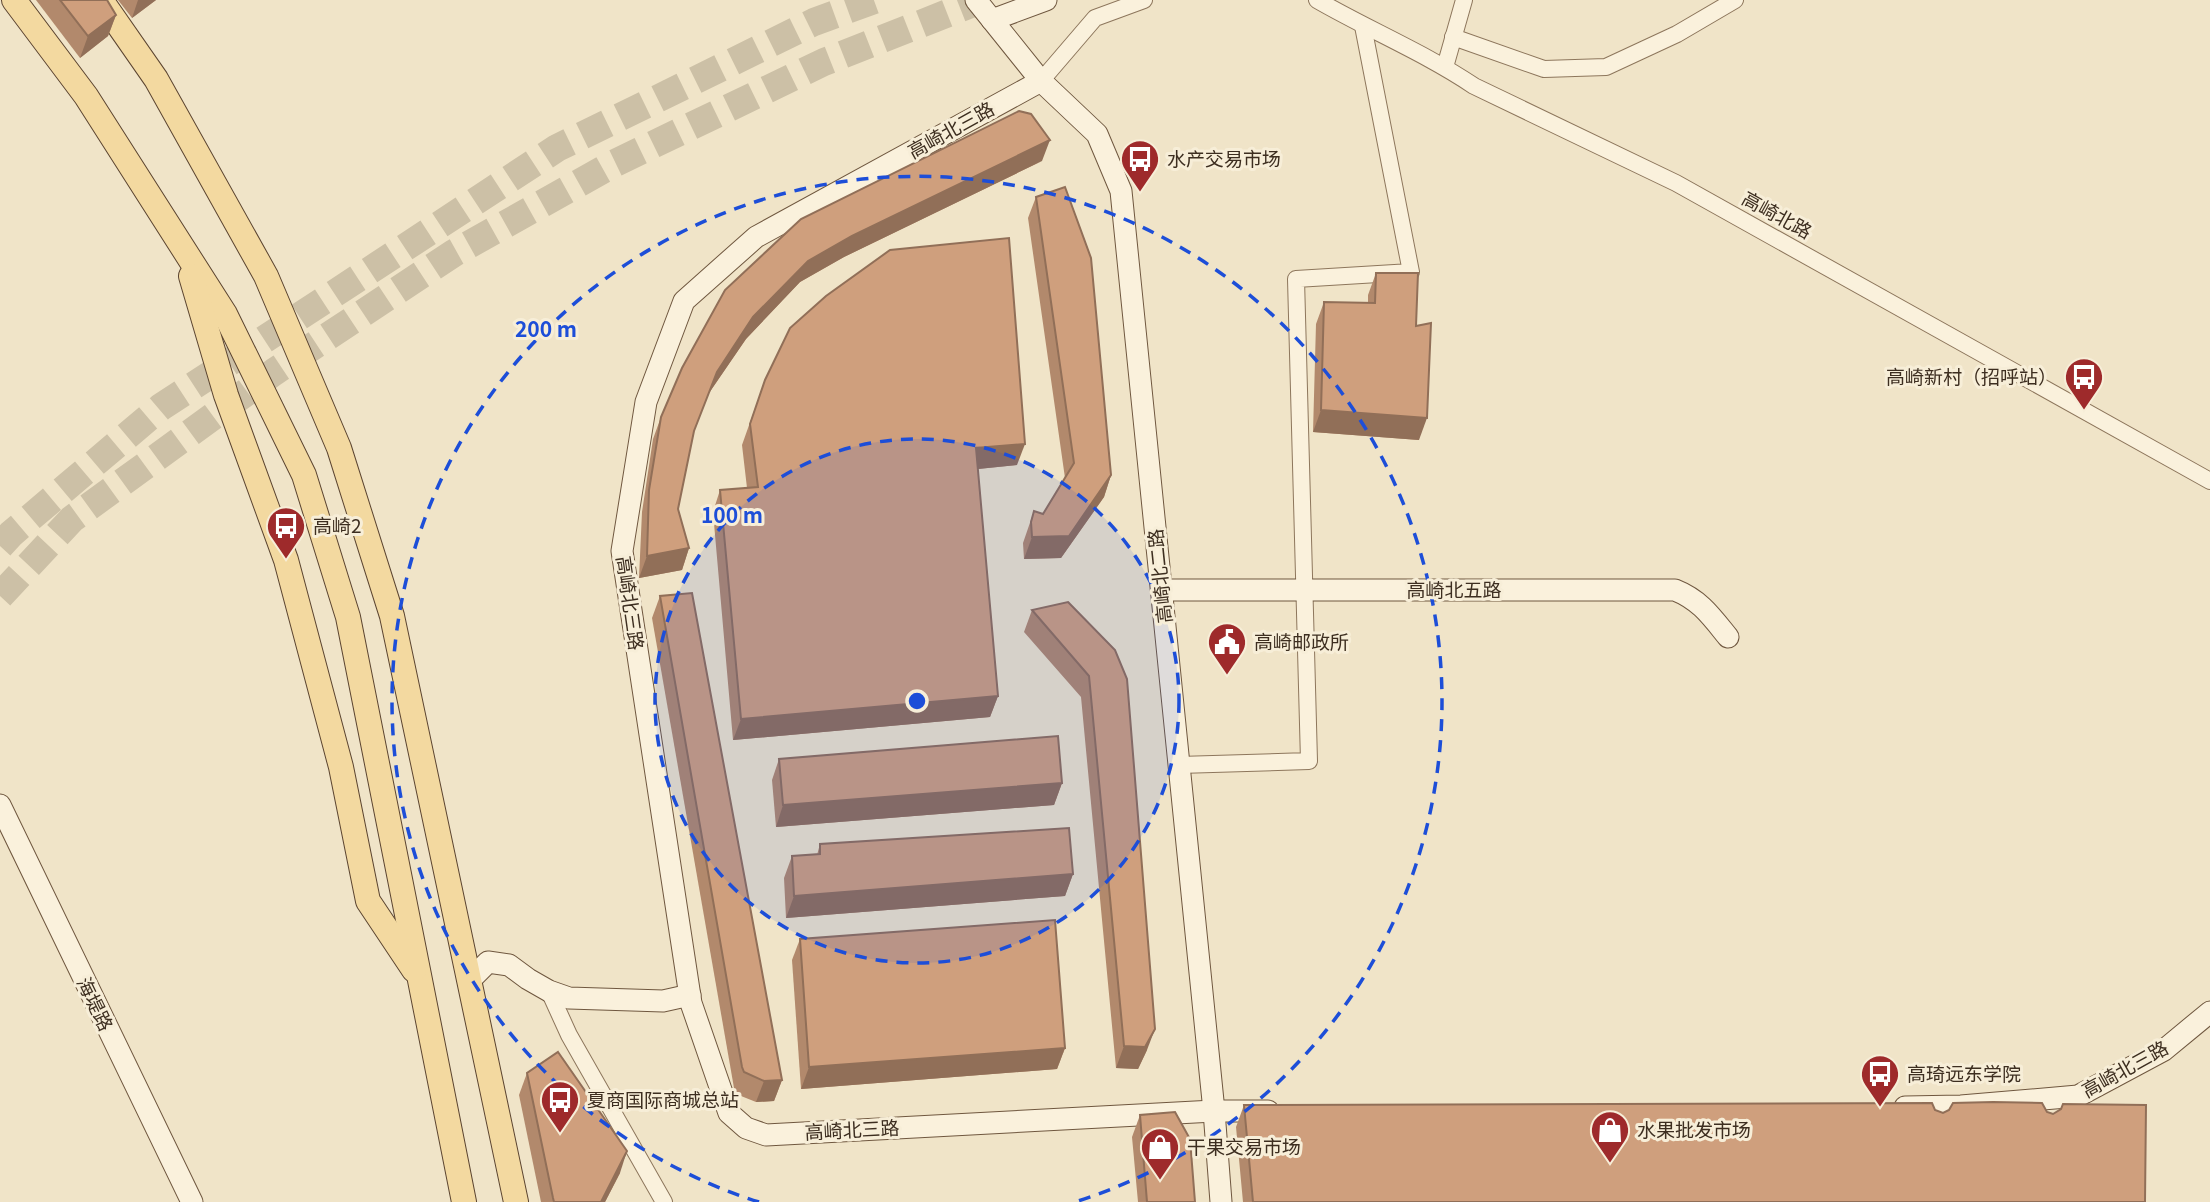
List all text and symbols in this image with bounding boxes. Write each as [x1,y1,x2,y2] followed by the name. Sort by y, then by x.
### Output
[902,94,998,164] street label: 高崎北三路
[1119,138,1161,193] bus stop icon: 水产交易市场
[1167,144,1281,171] place label: 水产交易市场
[1738,183,1818,244] street label: 高崎北路
[515,313,577,343] text: 200 m
[2063,356,2105,411] bus stop icon: 高崎新村（招呼站）
[1886,362,2057,389] place label: 高崎新村（招呼站）
[701,499,763,529] text: 100 m
[265,505,307,560] bus stop icon: 高崎2
[313,511,362,538] place label: 高崎2
[1140,527,1177,625] street label: 高崎北二路
[612,554,651,652] street label: 高崎北三路
[1406,575,1502,602] street label: 高崎北五路
[1206,621,1248,676] public building icon: 高崎邮政所
[1254,627,1349,654] place label: 高崎邮政所
[905,689,929,713] centre of rings
[72,972,121,1035] street label: 海堤路
[2076,1033,2172,1103] street label: 高崎北三路
[1859,1053,1901,1108] bus stop icon: 高琦远东学院
[1907,1059,2021,1086] place label: 高琦远东学院
[539,1079,581,1134] bus stop icon: 夏商国际商城总站
[587,1085,739,1112] place label: 夏商国际商城总站
[1589,1109,1631,1164] shop icon: 水果批发市场
[804,1113,900,1144] street label: 高崎北三路
[1637,1115,1751,1142] place label: 水果批发市场
[1139,1126,1181,1181] shop icon: 干果交易市场
[1187,1132,1301,1159] place label: 干果交易市场

